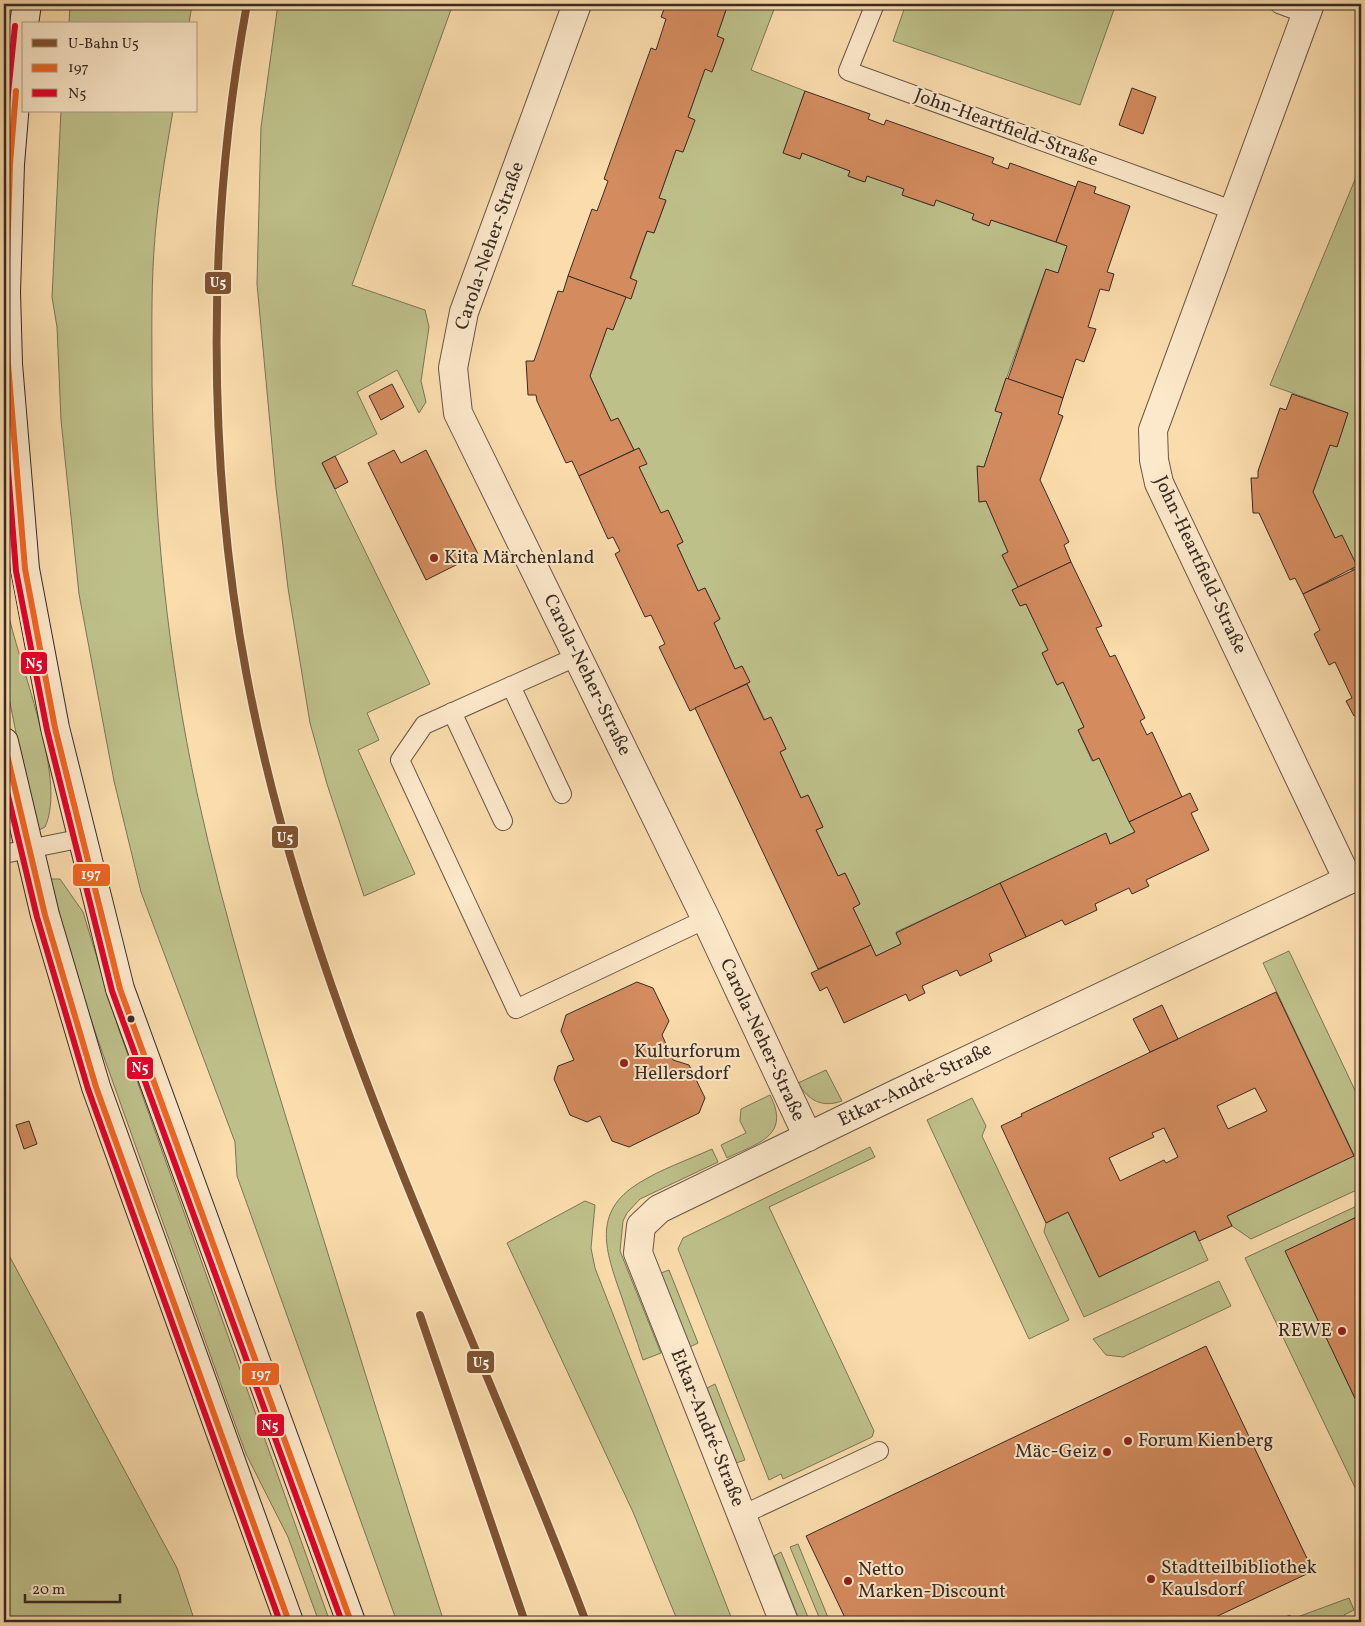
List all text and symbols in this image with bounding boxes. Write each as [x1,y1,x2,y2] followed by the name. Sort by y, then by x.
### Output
[22,22,198,112] legend
[68,34,139,55] text: U-Bahn U5
[68,58,89,79] text: 197
[910,83,1102,173] street label: John-Heartfield-Straße
[68,84,86,105] text: N5
[449,158,531,334] street label: Carola-Neher-Straße
[204,271,232,295] line badge: U5
[210,274,226,293] text: U5
[1147,472,1253,658] street label: John-Heartfield-Straße
[444,545,595,571] place label: Kita Märchenland
[428,552,440,564] marker: Kita Märchenland
[537,590,637,760] street label: Carola-Neher-Straße
[20,651,48,675] line badge: N5
[26,655,43,674] text: N5
[271,825,299,849] line badge: U5
[277,829,293,848] text: U5
[72,863,111,887] line badge: 197
[81,866,101,885] text: 197
[713,954,811,1126] street label: Carola-Neher-Straße
[126,1014,136,1024] unlabelled marker
[834,1036,996,1134] street label: Etkar-André-Straße
[634,1039,741,1087] place label: Kulturforum Hellersdorf
[126,1056,154,1080] line badge: N5
[618,1057,630,1069] marker: Kulturforum Hellersdorf
[132,1059,149,1078] text: N5
[1278,1318,1332,1344] place label: REWE
[1336,1325,1348,1337] marker: REWE
[663,1345,751,1511] street label: Etkar-André-Straße
[466,1350,495,1374] line badge: U5
[473,1354,489,1373] text: U5
[241,1362,280,1386] line badge: 197
[251,1366,271,1385] text: 197
[256,1413,285,1437] line badge: N5
[262,1417,279,1436] text: N5
[1138,1428,1273,1454] place label: Forum Kienberg
[1122,1435,1134,1447] marker: Forum Kienberg
[1015,1439,1097,1465] place label: Mäc-Geiz
[1101,1446,1113,1458] marker: Mäc-Geiz
[1161,1555,1317,1603] place label: Stadtteilbibliothek Kaulsdorf
[858,1557,1006,1605] place label: Netto Marken-Discount
[25,1571,120,1603] scale bar
[1145,1573,1157,1585] marker: Stadtteilbibliothek Kaulsdorf
[842,1575,854,1587] marker: Netto Marken-Discount
[32,1580,65,1601] text: 20 m

